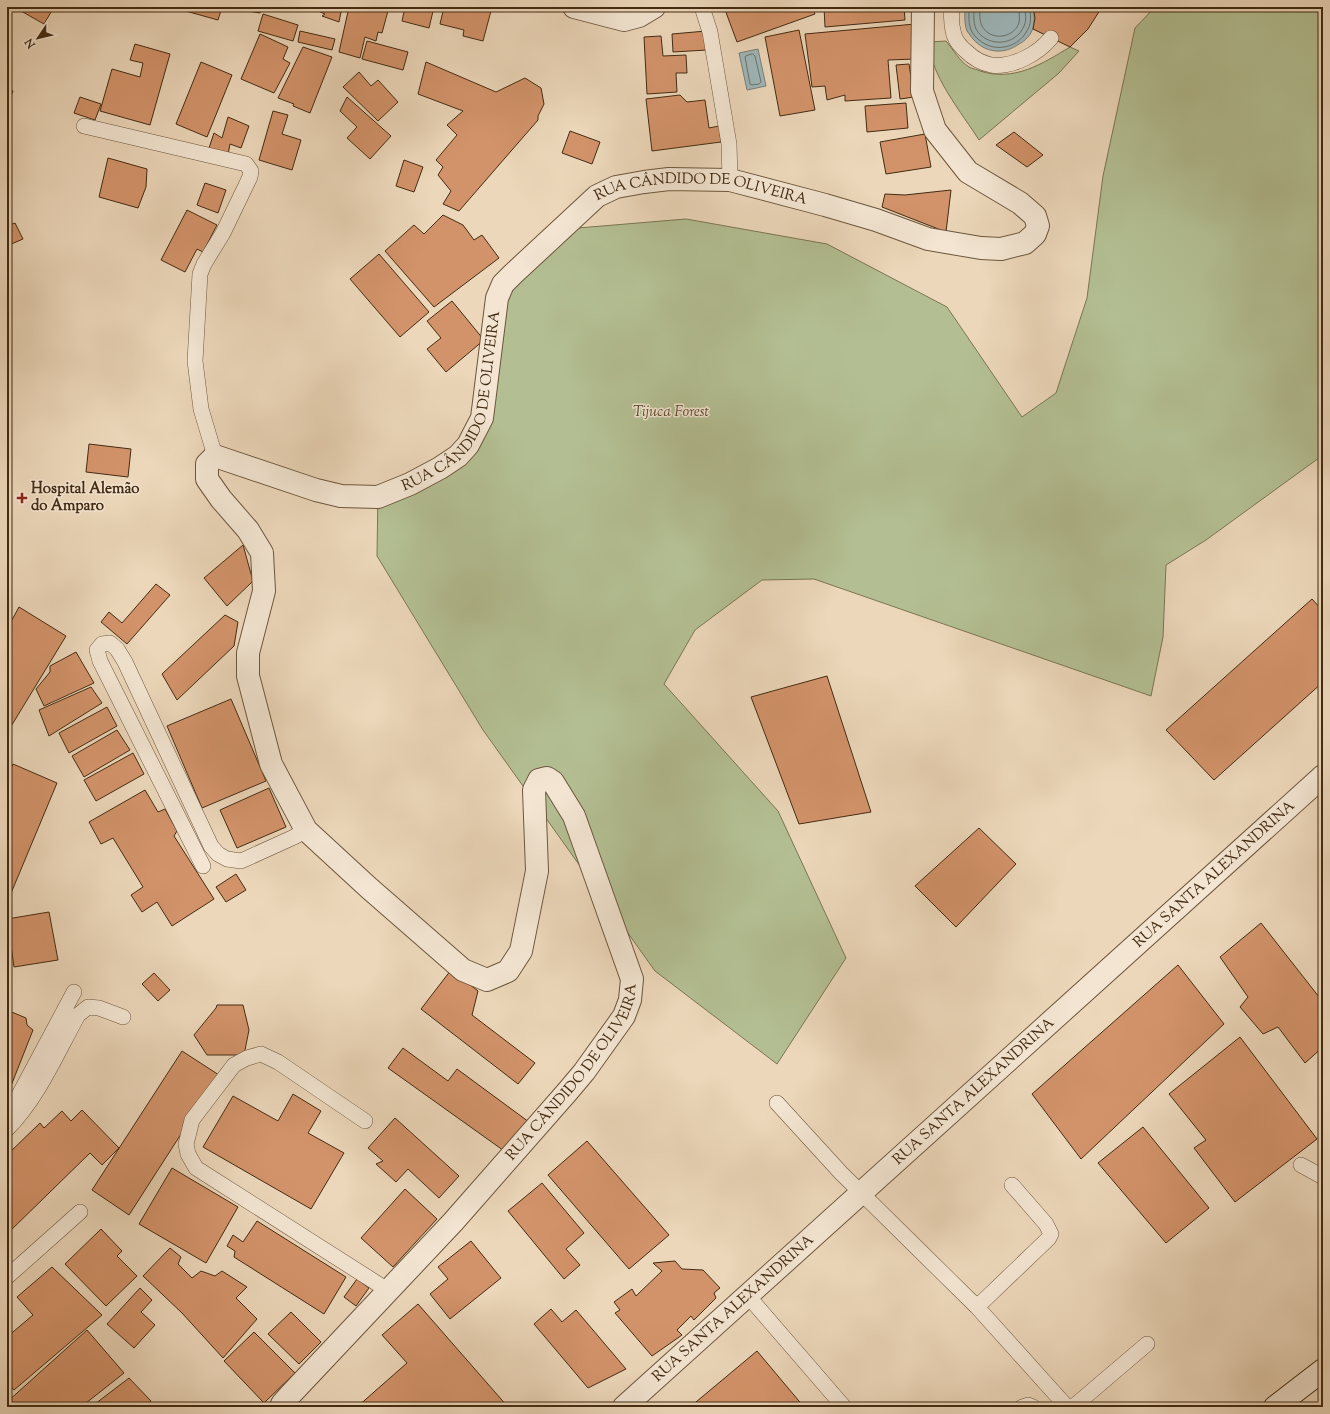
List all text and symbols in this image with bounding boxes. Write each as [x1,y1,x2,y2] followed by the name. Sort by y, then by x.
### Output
[18,18,58,58] north arrow
[21,35,40,52] text: N
[591,168,809,210] text: RUA CÂNDIDO DE OLIVEIRA
[594,193,810,211] street label: RUA CÂNDIDO DE OLIVEIRA
[399,310,506,497] street label: RUA CÂNDIDO DE OLIVEIRA
[633,402,710,423] park label: Tijuca Forest
[31,479,139,517] place label: Hospital Alemão do Amparo
[16,492,28,504] marker: Hospital Alemão do Amparo
[1129,796,1300,953] street label: RUA SANTA ALEXANDRINA
[501,982,642,1165] street label: RUA CÂNDIDO DE OLIVEIRA
[888,1013,1059,1170] street label: RUA SANTA ALEXANDRINA
[648,1230,819,1387] street label: RUA SANTA ALEXANDRINA

